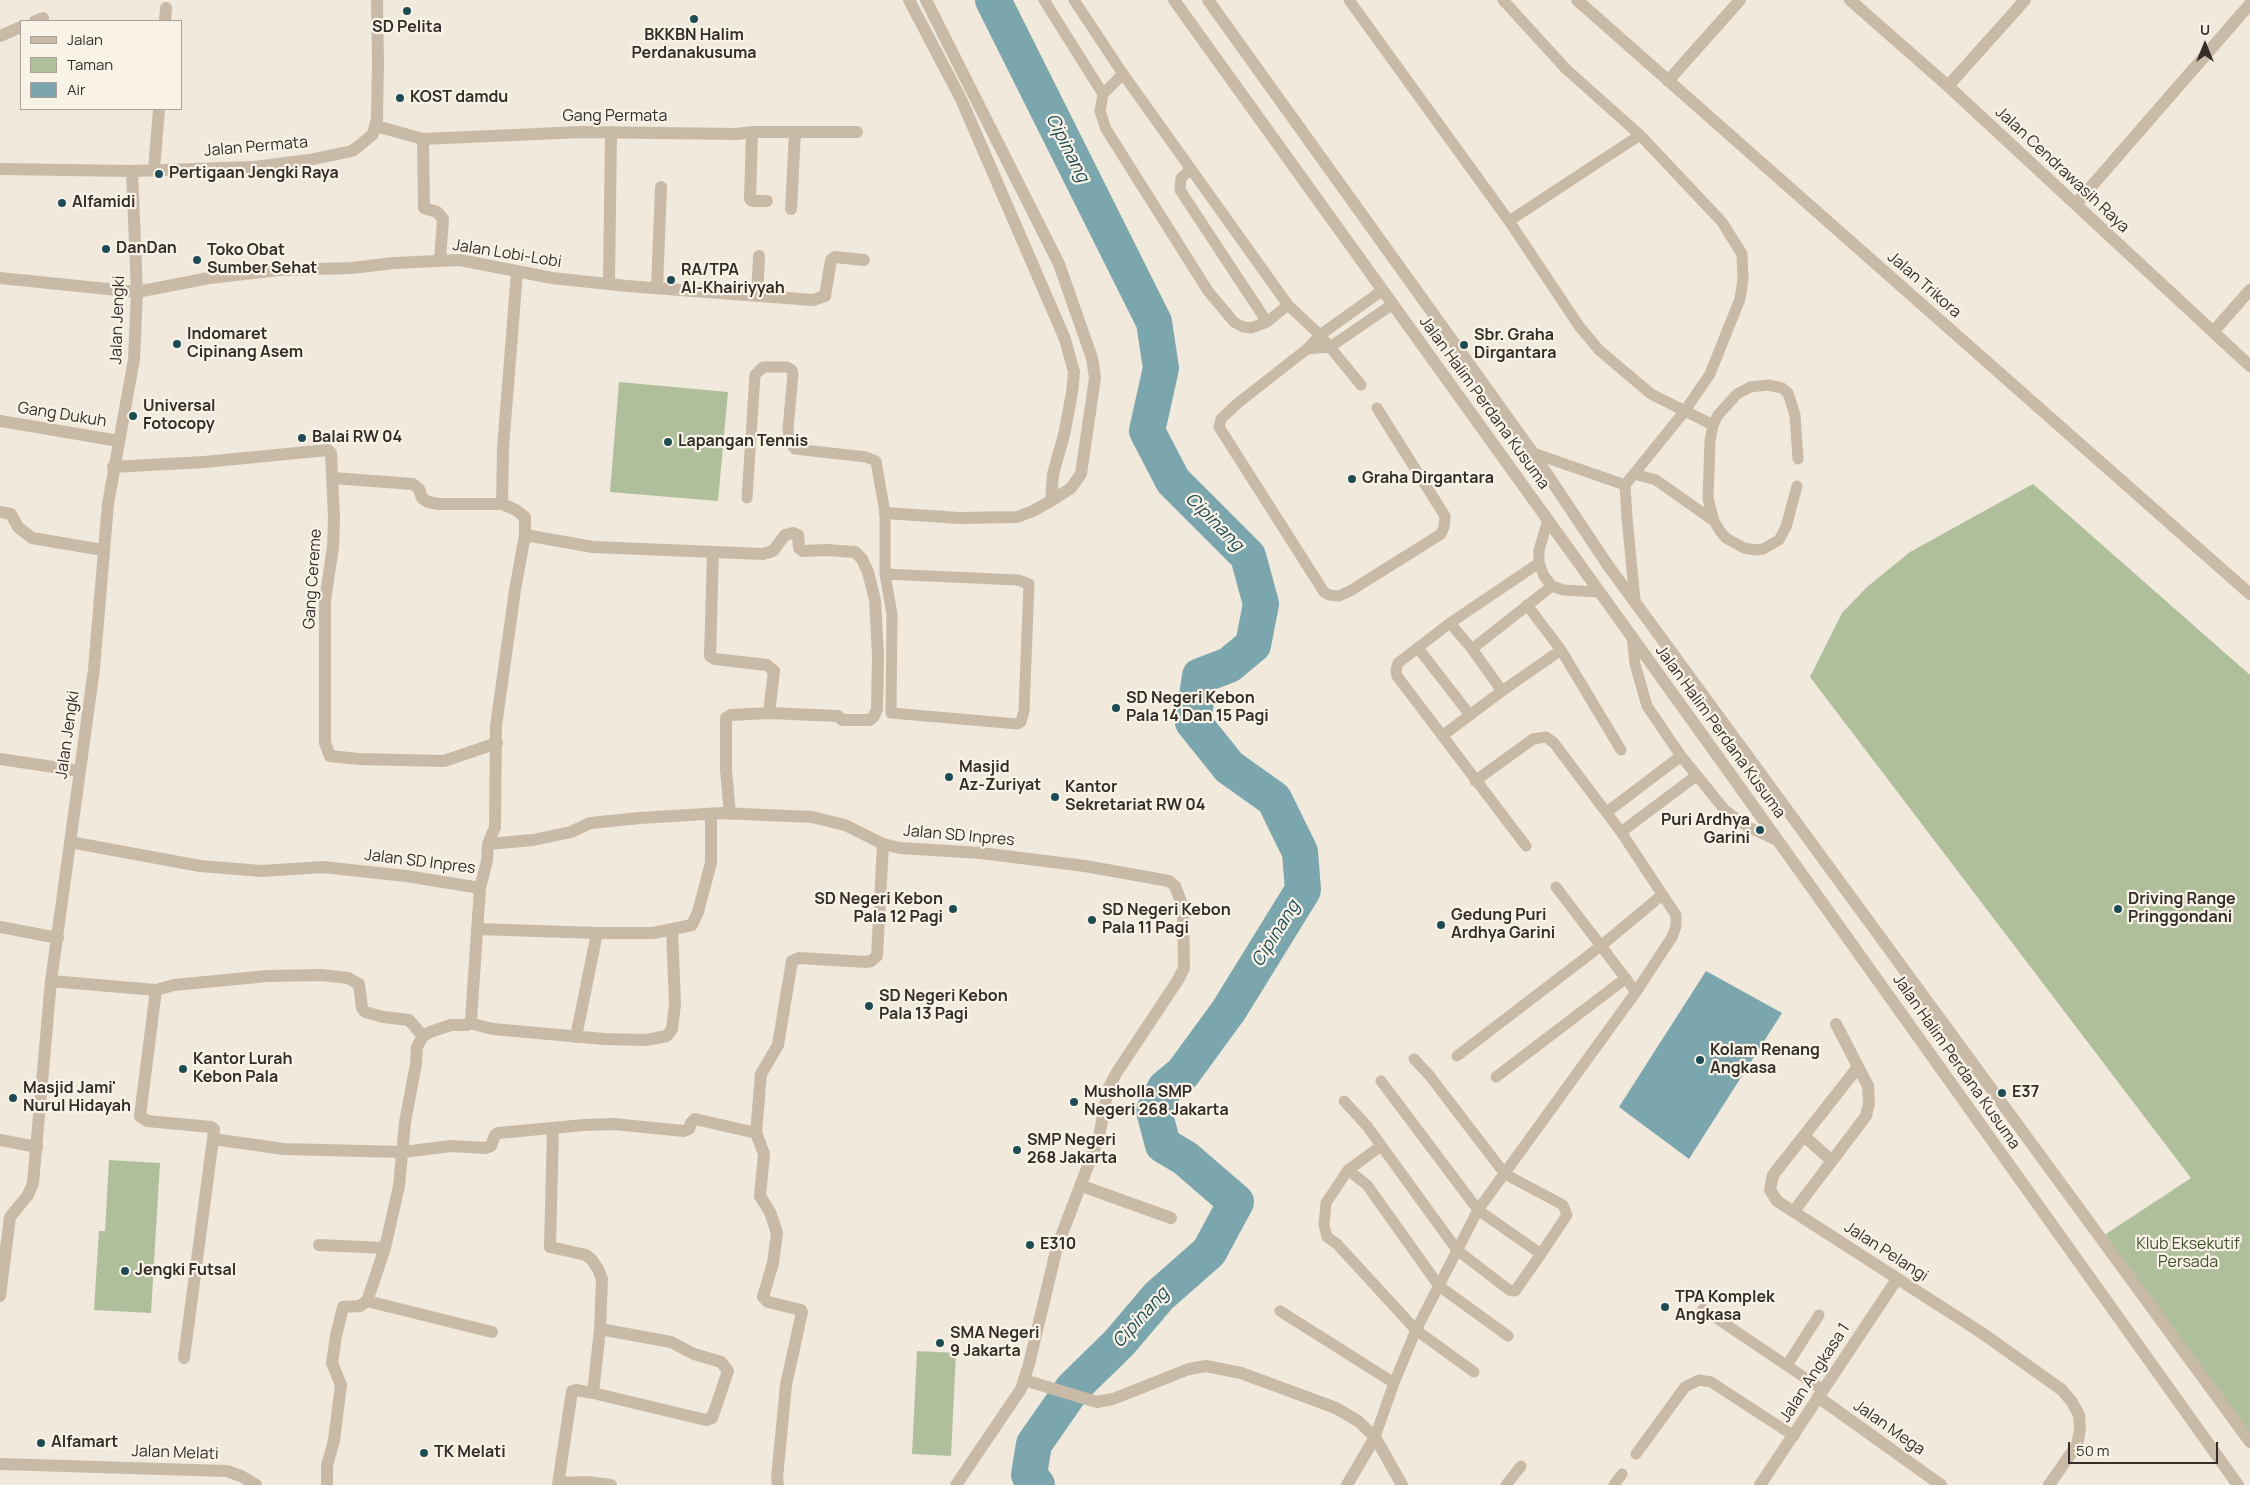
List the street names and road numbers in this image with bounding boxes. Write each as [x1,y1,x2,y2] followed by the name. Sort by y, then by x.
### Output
[1991,103,2133,237] street label: Jalan Cendrawasih Raya
[563,107,667,127] street label: Gang Permata
[203,133,309,161] street label: Jalan Permata
[451,236,563,272] street label: Jalan Lobi-Lobi
[1883,248,1965,322] street label: Jalan Trikora
[107,275,129,365] street label: Jalan Jengki
[1415,313,1553,493] street label: Jalan Halim Perdana Kusuma
[16,399,108,431] street label: Gang Dukuh
[300,528,326,630] street label: Gang Cereme
[1651,642,1789,822] street label: Jalan Halim Perdana Kusuma
[52,690,84,780] street label: Jalan Jengki
[903,822,1015,850] street label: Jalan SD Inpres
[363,846,477,878] street label: Jalan SD Inpres
[1888,971,2024,1153] street label: Jalan Halim Perdana Kusuma
[1841,1218,1931,1286] street label: Jalan Pelangi
[1776,1320,1854,1426] street label: Jalan Angkasa 1
[1850,1396,1928,1460] street label: Jalan Mega
[131,1442,219,1464] street label: Jalan Melati

